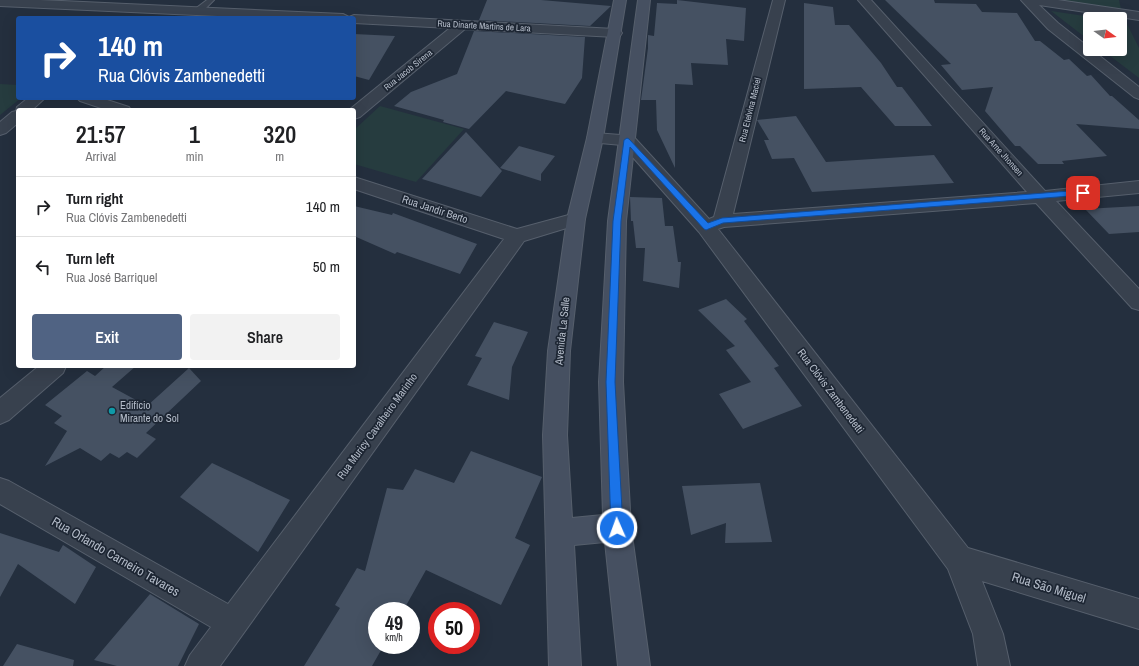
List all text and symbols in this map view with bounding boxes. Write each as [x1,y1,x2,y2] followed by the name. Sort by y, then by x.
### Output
[1083,12,1127,56] north arrow
[1083,12,1127,56] map controls
[437,18,531,34] street label: Rua Dinarte Martins de Lara
[98,27,163,65] text: 140 m
[32,32,84,84] icon: right
[381,47,435,93] street label: Rua Jacob Sirena
[98,63,265,88] text: Rua Clóvis Zambenedetti
[736,76,764,143] street label: Rua Etelvina Maciel
[76,118,126,150] text: 21:57
[189,118,200,150] text: 1
[263,118,296,150] text: 320
[976,125,1026,179] street label: Rua Arne Jhonsen
[85,148,116,165] text: Arrival
[186,148,203,165] text: min
[275,148,284,165] text: m
[1066,176,1100,210] pin
[1072,182,1094,204] icon: arrive
[66,188,123,209] text: Turn right
[400,192,470,226] street label: Rua Jandir Berto
[32,196,54,218] icon: right
[306,196,340,217] text: 140 m
[66,209,187,226] text: Rua Clóvis Zambenedetti
[66,248,114,269] text: Turn left
[32,256,54,278] icon: left
[313,256,340,277] text: 50 m
[66,269,157,286] text: Rua José Barriquel
[551,296,573,367] street label: Avenida La Salle
[32,314,182,360] button: Exit
[190,314,340,360] button: Share
[795,346,867,436] street label: Rua Clóvis Zambenedetti
[334,370,420,482] street label: Rua Muricy Cavalheiro Marinho
[120,398,179,425] place label: Edifício Mirante do Sol
[107,406,117,416] marker: Edifício Mirante do Sol
[596,507,638,549] position arrow
[49,513,183,600] street label: Rua Orlando Carneiro Tavares
[1010,568,1088,607] street label: Rua São Miguel
[428,602,480,654] speed limit sign: 50
[385,609,403,636] text: 49
[385,631,403,644] text: km/h

